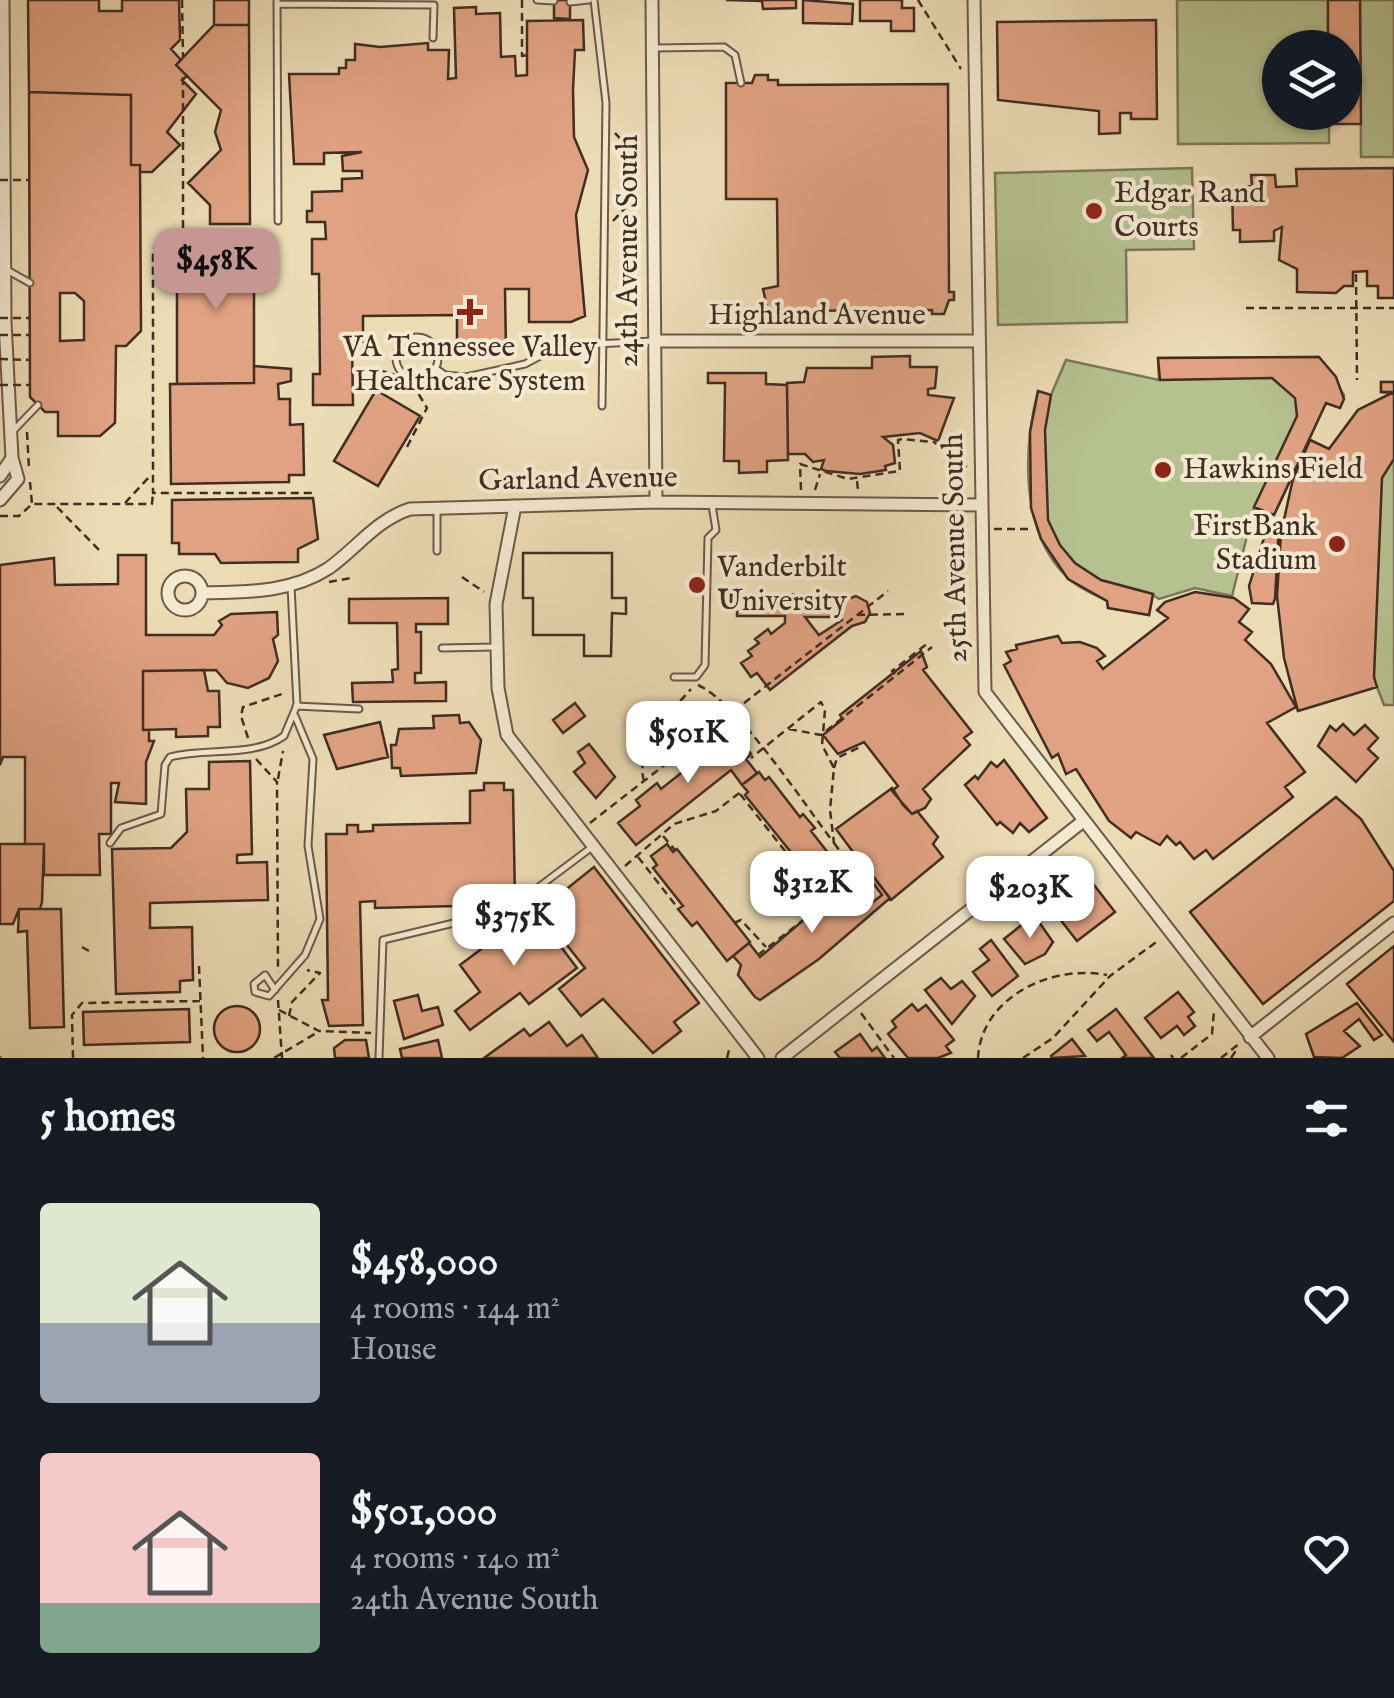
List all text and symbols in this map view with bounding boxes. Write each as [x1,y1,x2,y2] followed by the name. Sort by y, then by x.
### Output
[1262,30,1362,130] map controls
[1262,30,1362,130] button: layers
[610,134,648,368] street label: 24th Avenue South
[1114,175,1266,247] place label: Edgar Rand Courts
[1083,200,1105,222] marker: Edgar Rand Courts
[146,228,286,313] pin: $458K
[176,240,256,281] text: $458K
[708,297,926,335] street label: Highland Avenue
[457,299,483,325] marker: VA Tennessee Valley Healthcare System
[342,329,597,401] place label: VA Tennessee Valley Healthcare System
[935,433,977,663] street label: 25th Avenue South
[1183,451,1364,489] place label: Hawkins Field
[478,459,678,501] street label: Garland Avenue
[1152,459,1174,481] marker: Hawkins Field
[1193,508,1318,580] place label: FirstBank Stadium
[1326,533,1348,555] marker: FirstBank Stadium
[716,549,847,621] place label: Vanderbilt University
[686,574,708,596] marker: Vanderbilt University
[618,701,758,786] pin: $501K
[648,713,728,754] text: $501K
[742,851,882,936] pin: $312K
[960,856,1100,941] pin: $203K
[772,863,852,904] text: $312K
[988,868,1072,909] text: $203K
[444,884,584,969] pin: $375K
[474,896,554,937] text: $375K
[1299,1091,1354,1146] icon: filters
[40,1092,176,1145] text: 5 homes
[350,1236,498,1289] text: $458,000
[120,1243,240,1363] icon: home
[1299,1276,1354,1331] icon: heart
[350,1289,560,1330] text: 4 rooms · 144 m²
[350,1330,437,1371] text: House
[350,1486,497,1539] text: $501,000
[120,1493,240,1613] icon: home
[1299,1526,1354,1581] icon: heart
[350,1539,560,1580] text: 4 rooms · 140 m²
[350,1580,599,1621] text: 24th Avenue South

